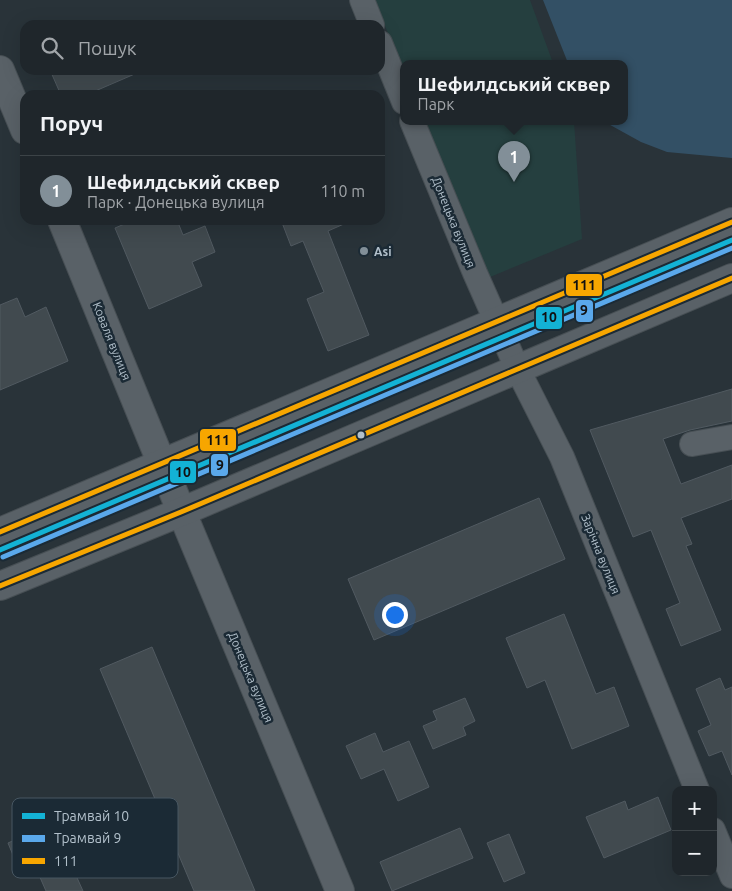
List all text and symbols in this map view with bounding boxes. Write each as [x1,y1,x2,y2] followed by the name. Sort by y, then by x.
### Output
[20,20,385,75] search box
[38,34,66,62] icon: search
[78,37,137,59] text: Пошук
[400,60,628,125] popup
[418,73,610,95] text: Шефилдський сквер
[418,95,454,113] text: Парк
[40,111,103,135] text: Поруч
[498,141,530,182] pin: 1
[87,171,280,193] text: Шефилдський сквер
[430,175,478,269] street label: Донецька вулиця
[51,182,61,200] text: 1
[320,182,365,200] text: 110 m
[87,193,265,211] text: Парк · Донецька вулиця
[358,245,370,257] marker: Asi
[374,245,392,258] place label: Asi
[565,273,603,297] line badge: 111
[572,277,596,293] text: 111
[575,299,594,323] line badge: 9
[90,300,134,382] street label: Коваля вулиця
[580,302,588,318] text: 9
[535,306,563,330] line badge: 10
[541,309,557,325] text: 10
[199,428,237,452] line badge: 111
[356,430,366,440] unlabelled marker
[206,432,230,448] text: 111
[210,453,229,477] line badge: 9
[216,457,224,473] text: 9
[169,460,197,484] line badge: 10
[175,464,191,480] text: 10
[579,512,623,596] street label: Зарічна вулиця
[382,602,408,628] your location
[226,630,276,724] street label: Донецька вулиця
[672,786,717,876] map controls
[672,786,717,831] button: +
[12,798,178,878] legend
[54,808,129,824] text: Трамвай 10
[54,830,121,846] text: Трамвай 9
[672,831,717,876] button: −
[54,853,78,869] text: 111

